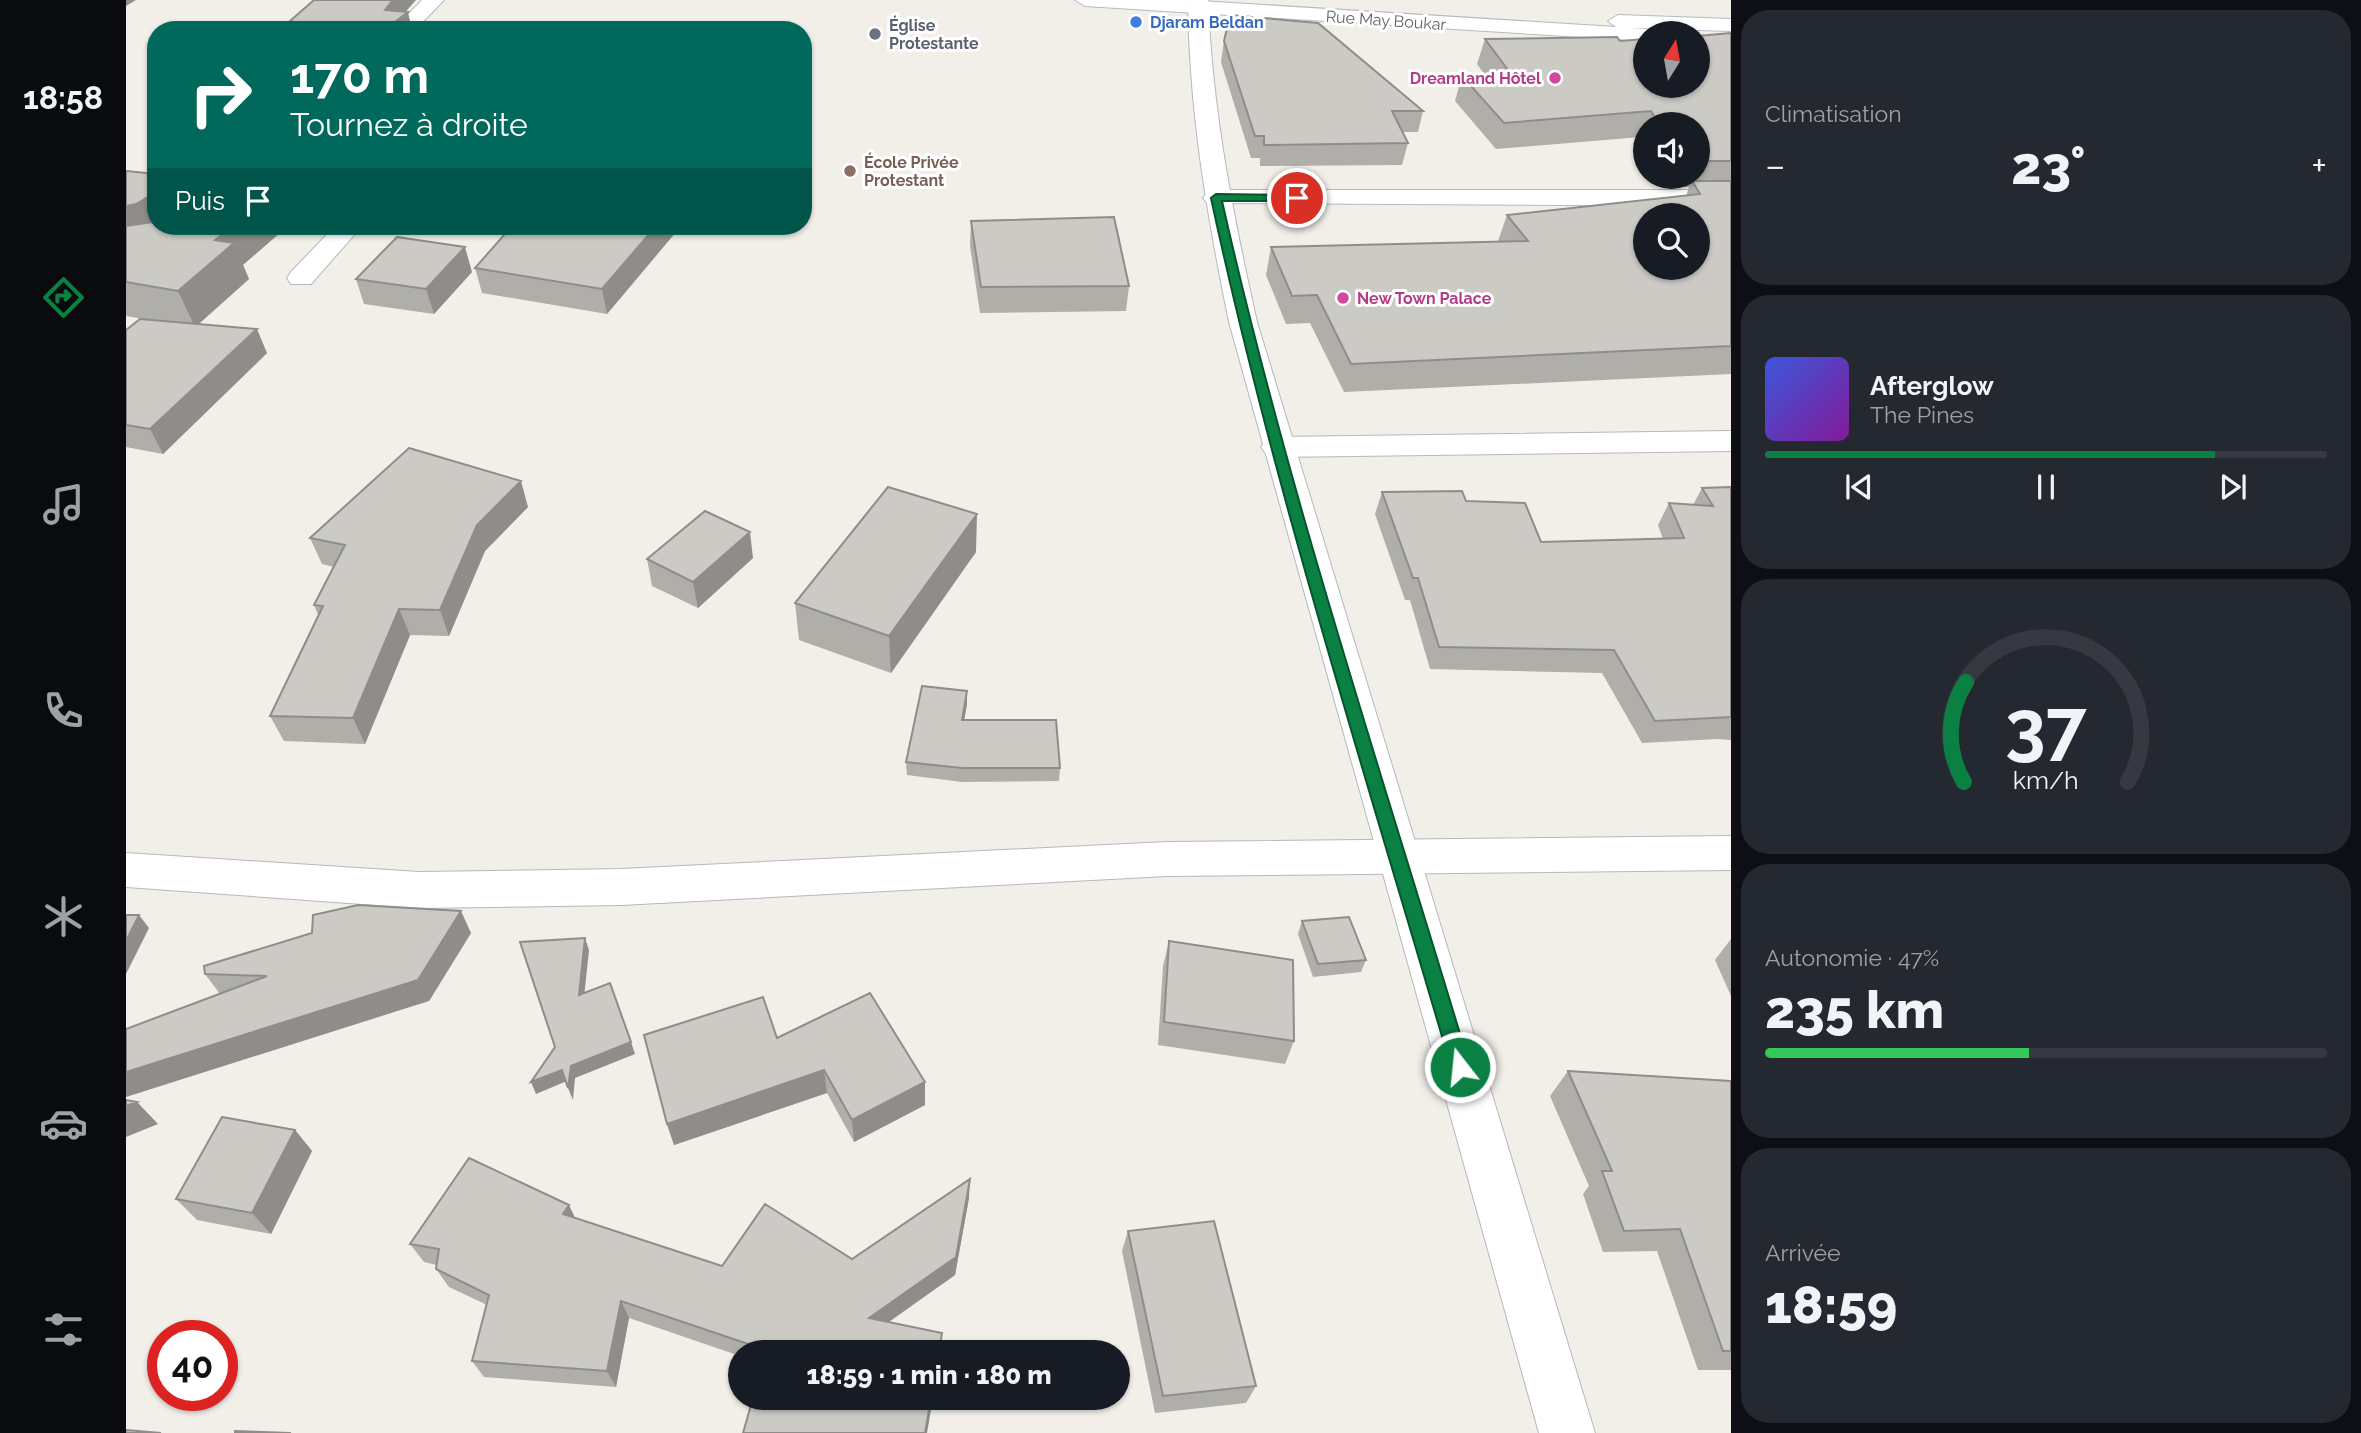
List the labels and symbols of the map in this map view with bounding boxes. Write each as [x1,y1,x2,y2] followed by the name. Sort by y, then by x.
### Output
[1325,7,1447,34] street label: Rue May Boukar
[1150,13,1264,32] place label: Djaram Beldan
[1128,14,1144,30] marker: Djaram Beldan
[889,15,979,53] place label: Église Protestante
[1633,21,1710,98] north arrow
[867,26,883,42] marker: Église Protestante
[1410,69,1542,88] place label: Dreamland Hôtel
[1547,70,1563,86] marker: Dreamland Hôtel
[864,152,959,190] place label: École Privée Protestant
[842,163,858,179] marker: École Privée Protestant
[1267,168,1327,228] pin
[1357,289,1492,308] place label: New Town Palace
[1335,290,1351,306] marker: New Town Palace
[1423,1030,1497,1104] position arrow
[147,1320,238,1411] speed limit sign: 40

